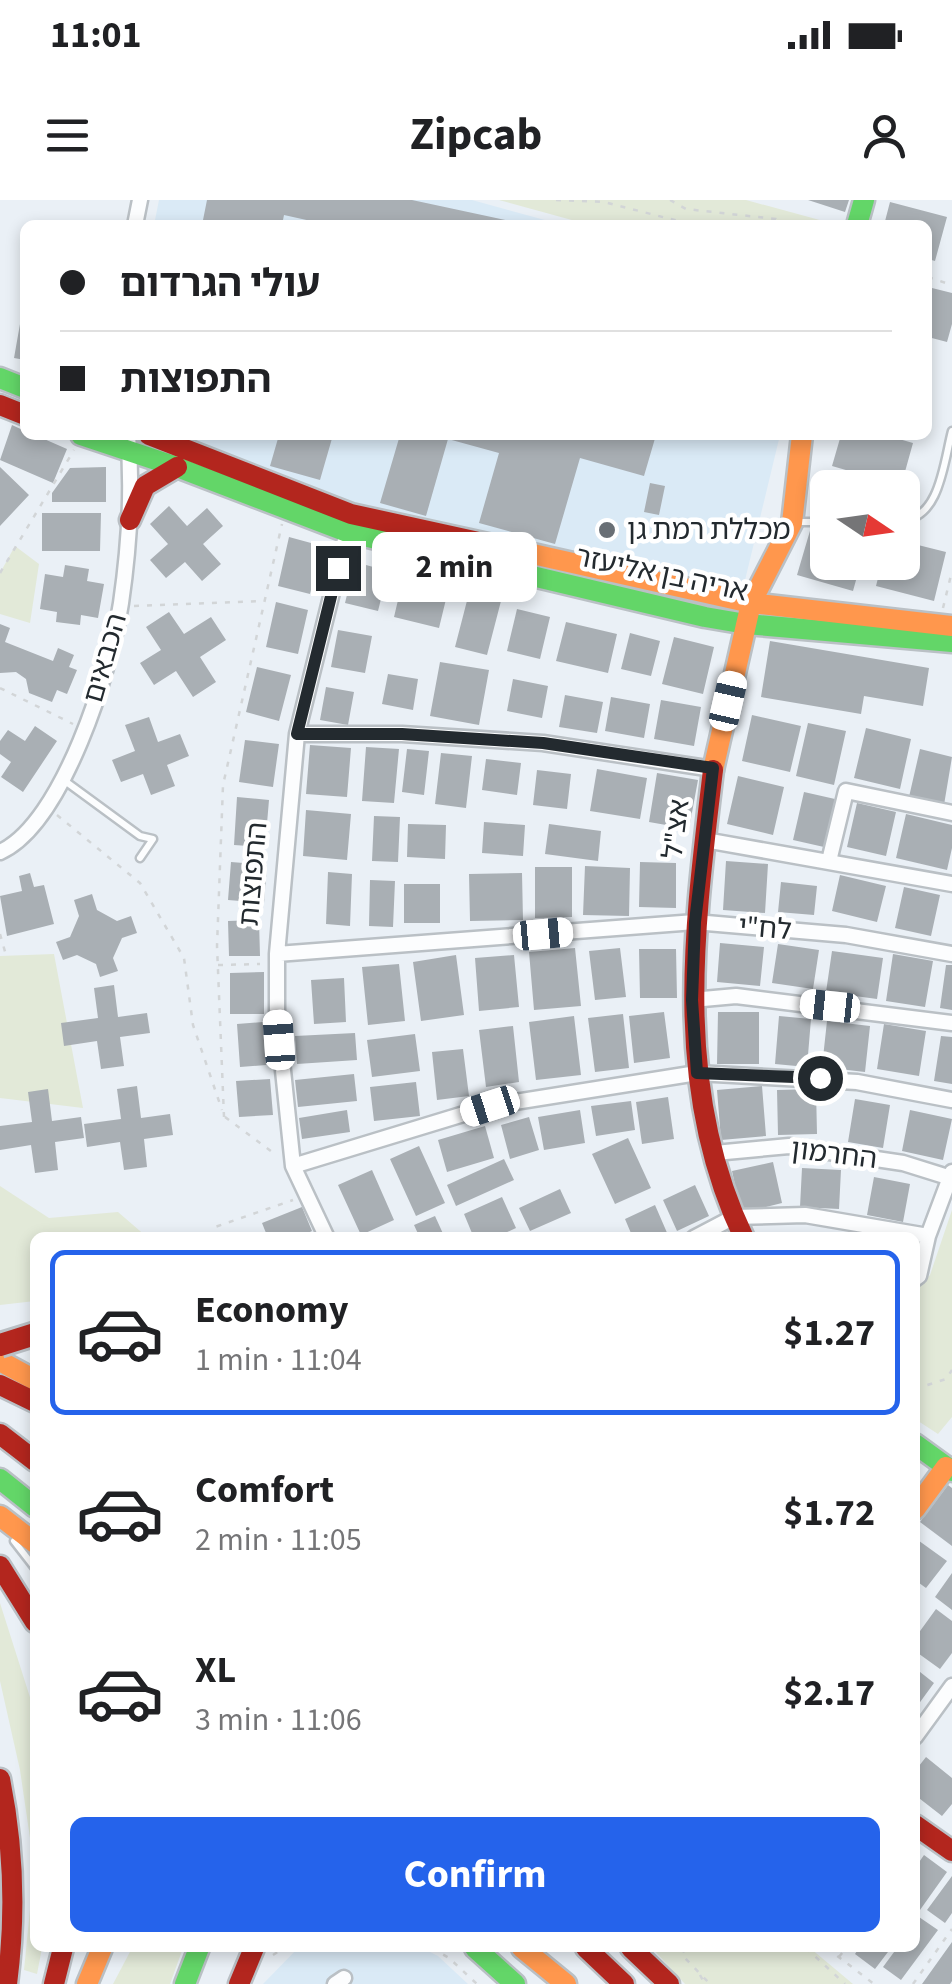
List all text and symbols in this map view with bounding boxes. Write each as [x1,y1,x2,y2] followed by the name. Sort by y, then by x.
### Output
[50,8,142,62] text: 11:01
[410,103,542,167] text: Zipcab
[40,108,95,163] icon: menu
[857,108,912,163] icon: person
[120,257,320,311] text: עולי הגרדום
[120,353,272,407] text: התפוצות
[810,470,920,580] north arrow
[810,470,920,580] map controls
[627,510,791,550] place label: מכללת רמת גן
[596,519,618,541] marker: מכללת רמת גן
[373,533,538,603] callout: 2 min
[572,536,752,612] street label: אריה בן אליעזר
[416,544,493,590] text: 2 min
[316,546,361,591] route end
[73,608,137,708] street label: הכבאים
[707,668,749,734] car
[653,797,699,861] street label: אצ"ל
[229,820,277,928] street label: התפוצות
[737,906,793,950] street label: לח"י
[512,916,574,952] car
[799,988,861,1024] car
[262,1009,296,1071] car
[798,1056,843,1101] route start
[457,1082,523,1130] car
[789,1129,879,1179] street label: החרמון
[195,1283,348,1337] text: Economy
[75,1288,165,1378] icon: car
[783,1306,875,1360] text: $1.27
[195,1337,362,1383] text: 1 min · 11:04
[195,1463,334,1517] text: Comfort
[75,1468,165,1558] icon: car
[783,1486,875,1540] text: $1.72
[195,1517,362,1563] text: 2 min · 11:05
[195,1643,236,1697] text: XL
[75,1648,165,1738] icon: car
[783,1666,875,1720] text: $2.17
[195,1697,362,1743] text: 3 min · 11:06
[70,1817,880,1932] button: Confirm

